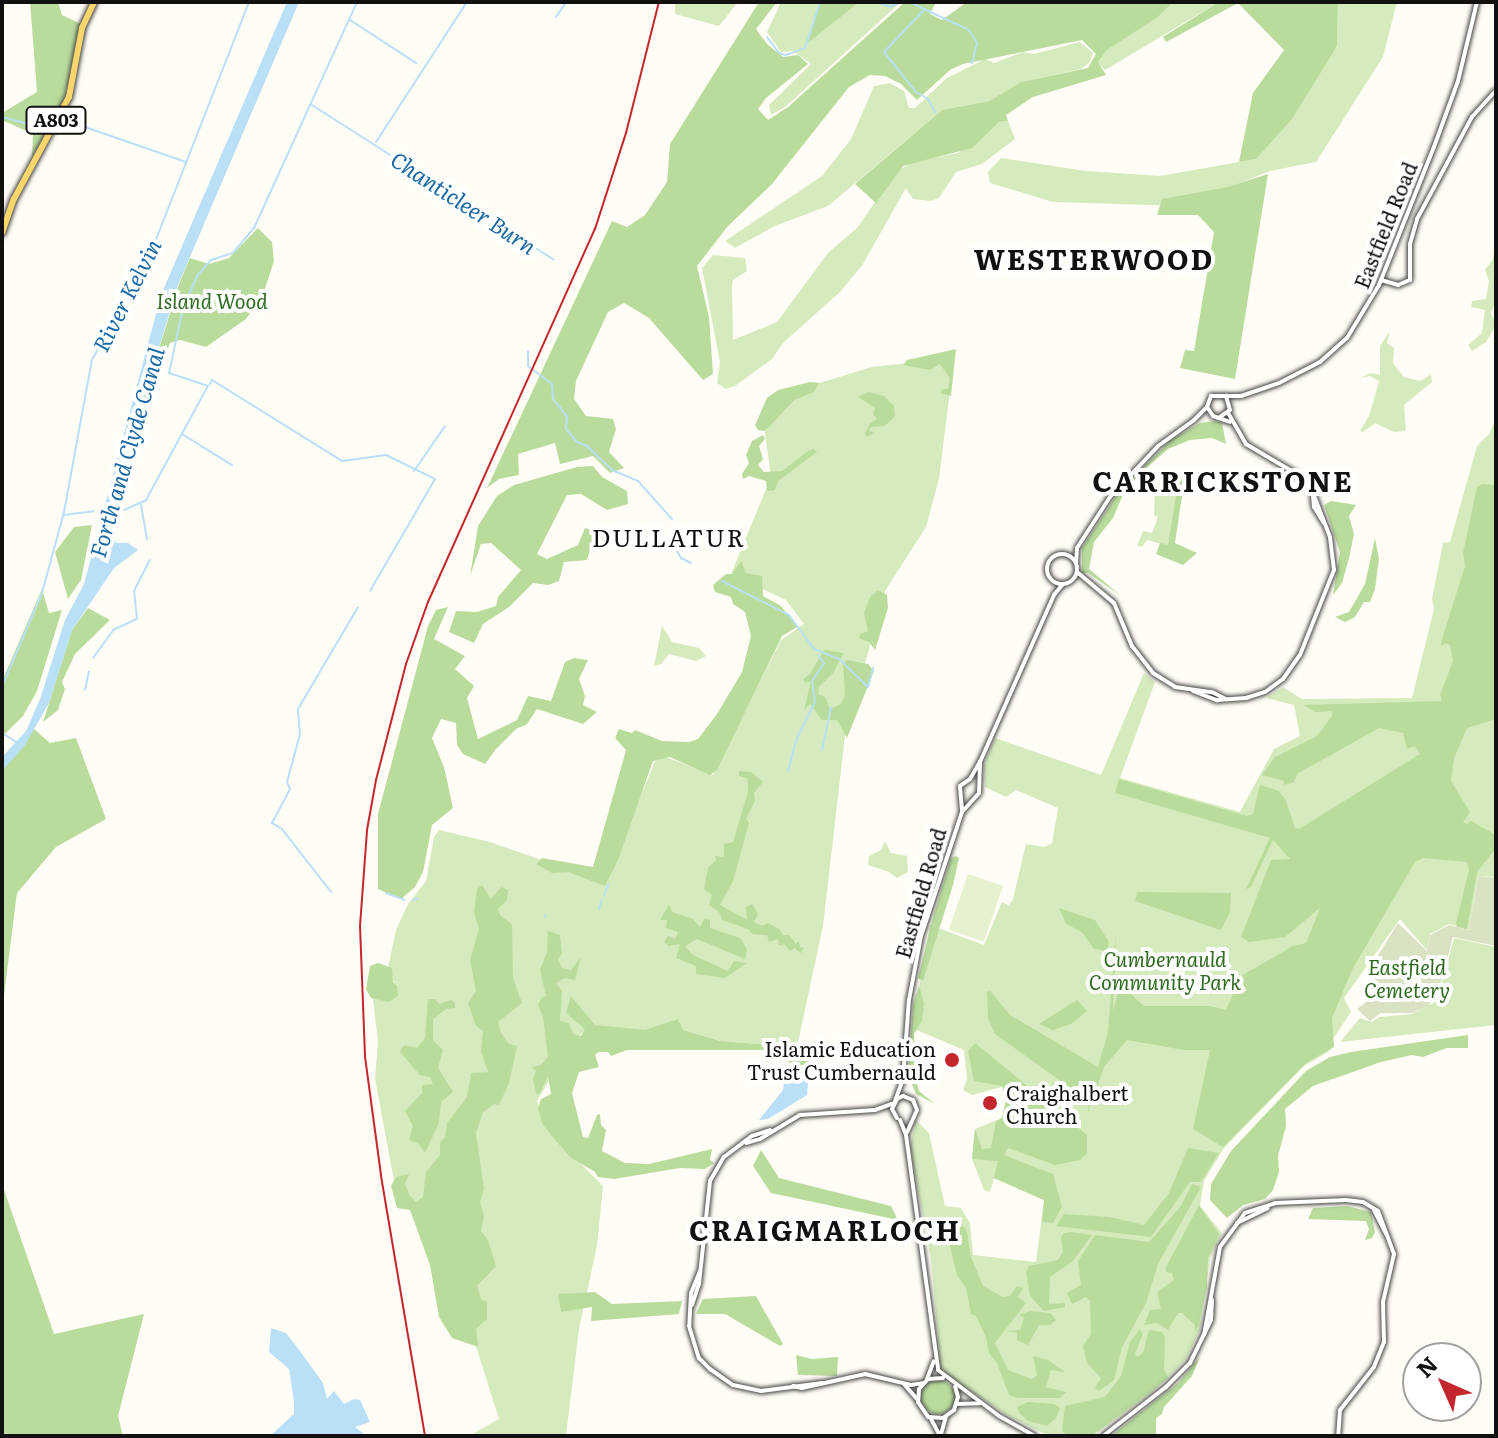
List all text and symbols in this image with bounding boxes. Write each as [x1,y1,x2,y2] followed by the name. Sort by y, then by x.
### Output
[24,106,88,134] road number: A803
[386,145,542,259] water label: Chanticleer Burn
[1349,158,1421,292] street label: Eastfield Road
[86,234,166,356] water label: River Kelvin
[974,241,1214,275] district label: WESTERWOOD
[156,288,268,312] park label: Island Wood
[83,344,169,560] water label: Forth and Clyde Canal
[1092,463,1354,497] district label: CARRICKSTONE
[592,523,746,551] district label: DULLATUR
[890,825,950,961] street label: Eastfield Road
[1089,946,1241,993] park label: Cumbernauld Community Park
[1364,954,1450,1001] park label: Eastfield Cemetery
[747,1036,936,1083] place label: Islamic Education Trust Cumbernauld
[943,1051,961,1069] marker: Islamic Education Trust Cumbernauld
[1006,1080,1128,1127] place label: Craighalbert Church
[981,1094,999,1112] marker: Craighalbert Church
[689,1212,961,1246] district label: CRAIGMARLOCH
[1402,1342,1482,1422] north arrow
[1408,1348,1444,1384] text: N

